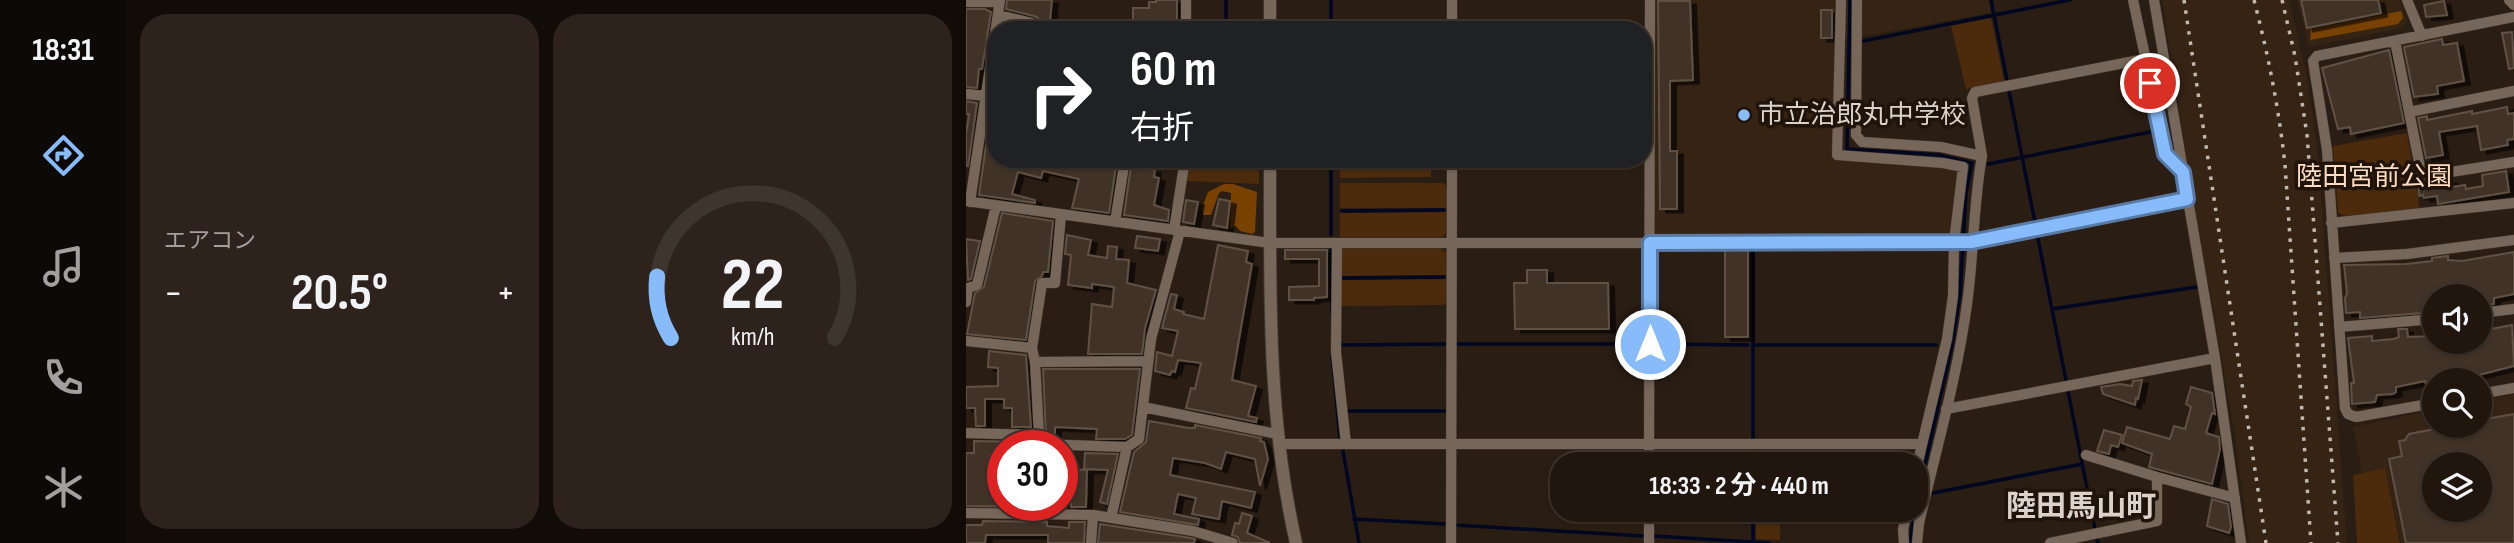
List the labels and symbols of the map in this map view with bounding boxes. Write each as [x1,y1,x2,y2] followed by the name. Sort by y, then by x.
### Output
[2120,53,2180,113] pin
[1758,100,1966,131] place label: 市立治郎丸中学校
[1736,107,1752,123] marker: 市立治郎丸中学校
[2296,162,2452,193] park label: 陸田宮前公園
[1613,307,1687,381] position arrow
[987,430,1078,521] speed limit sign: 30
[2006,489,2156,525] district label: 陸田馬山町

